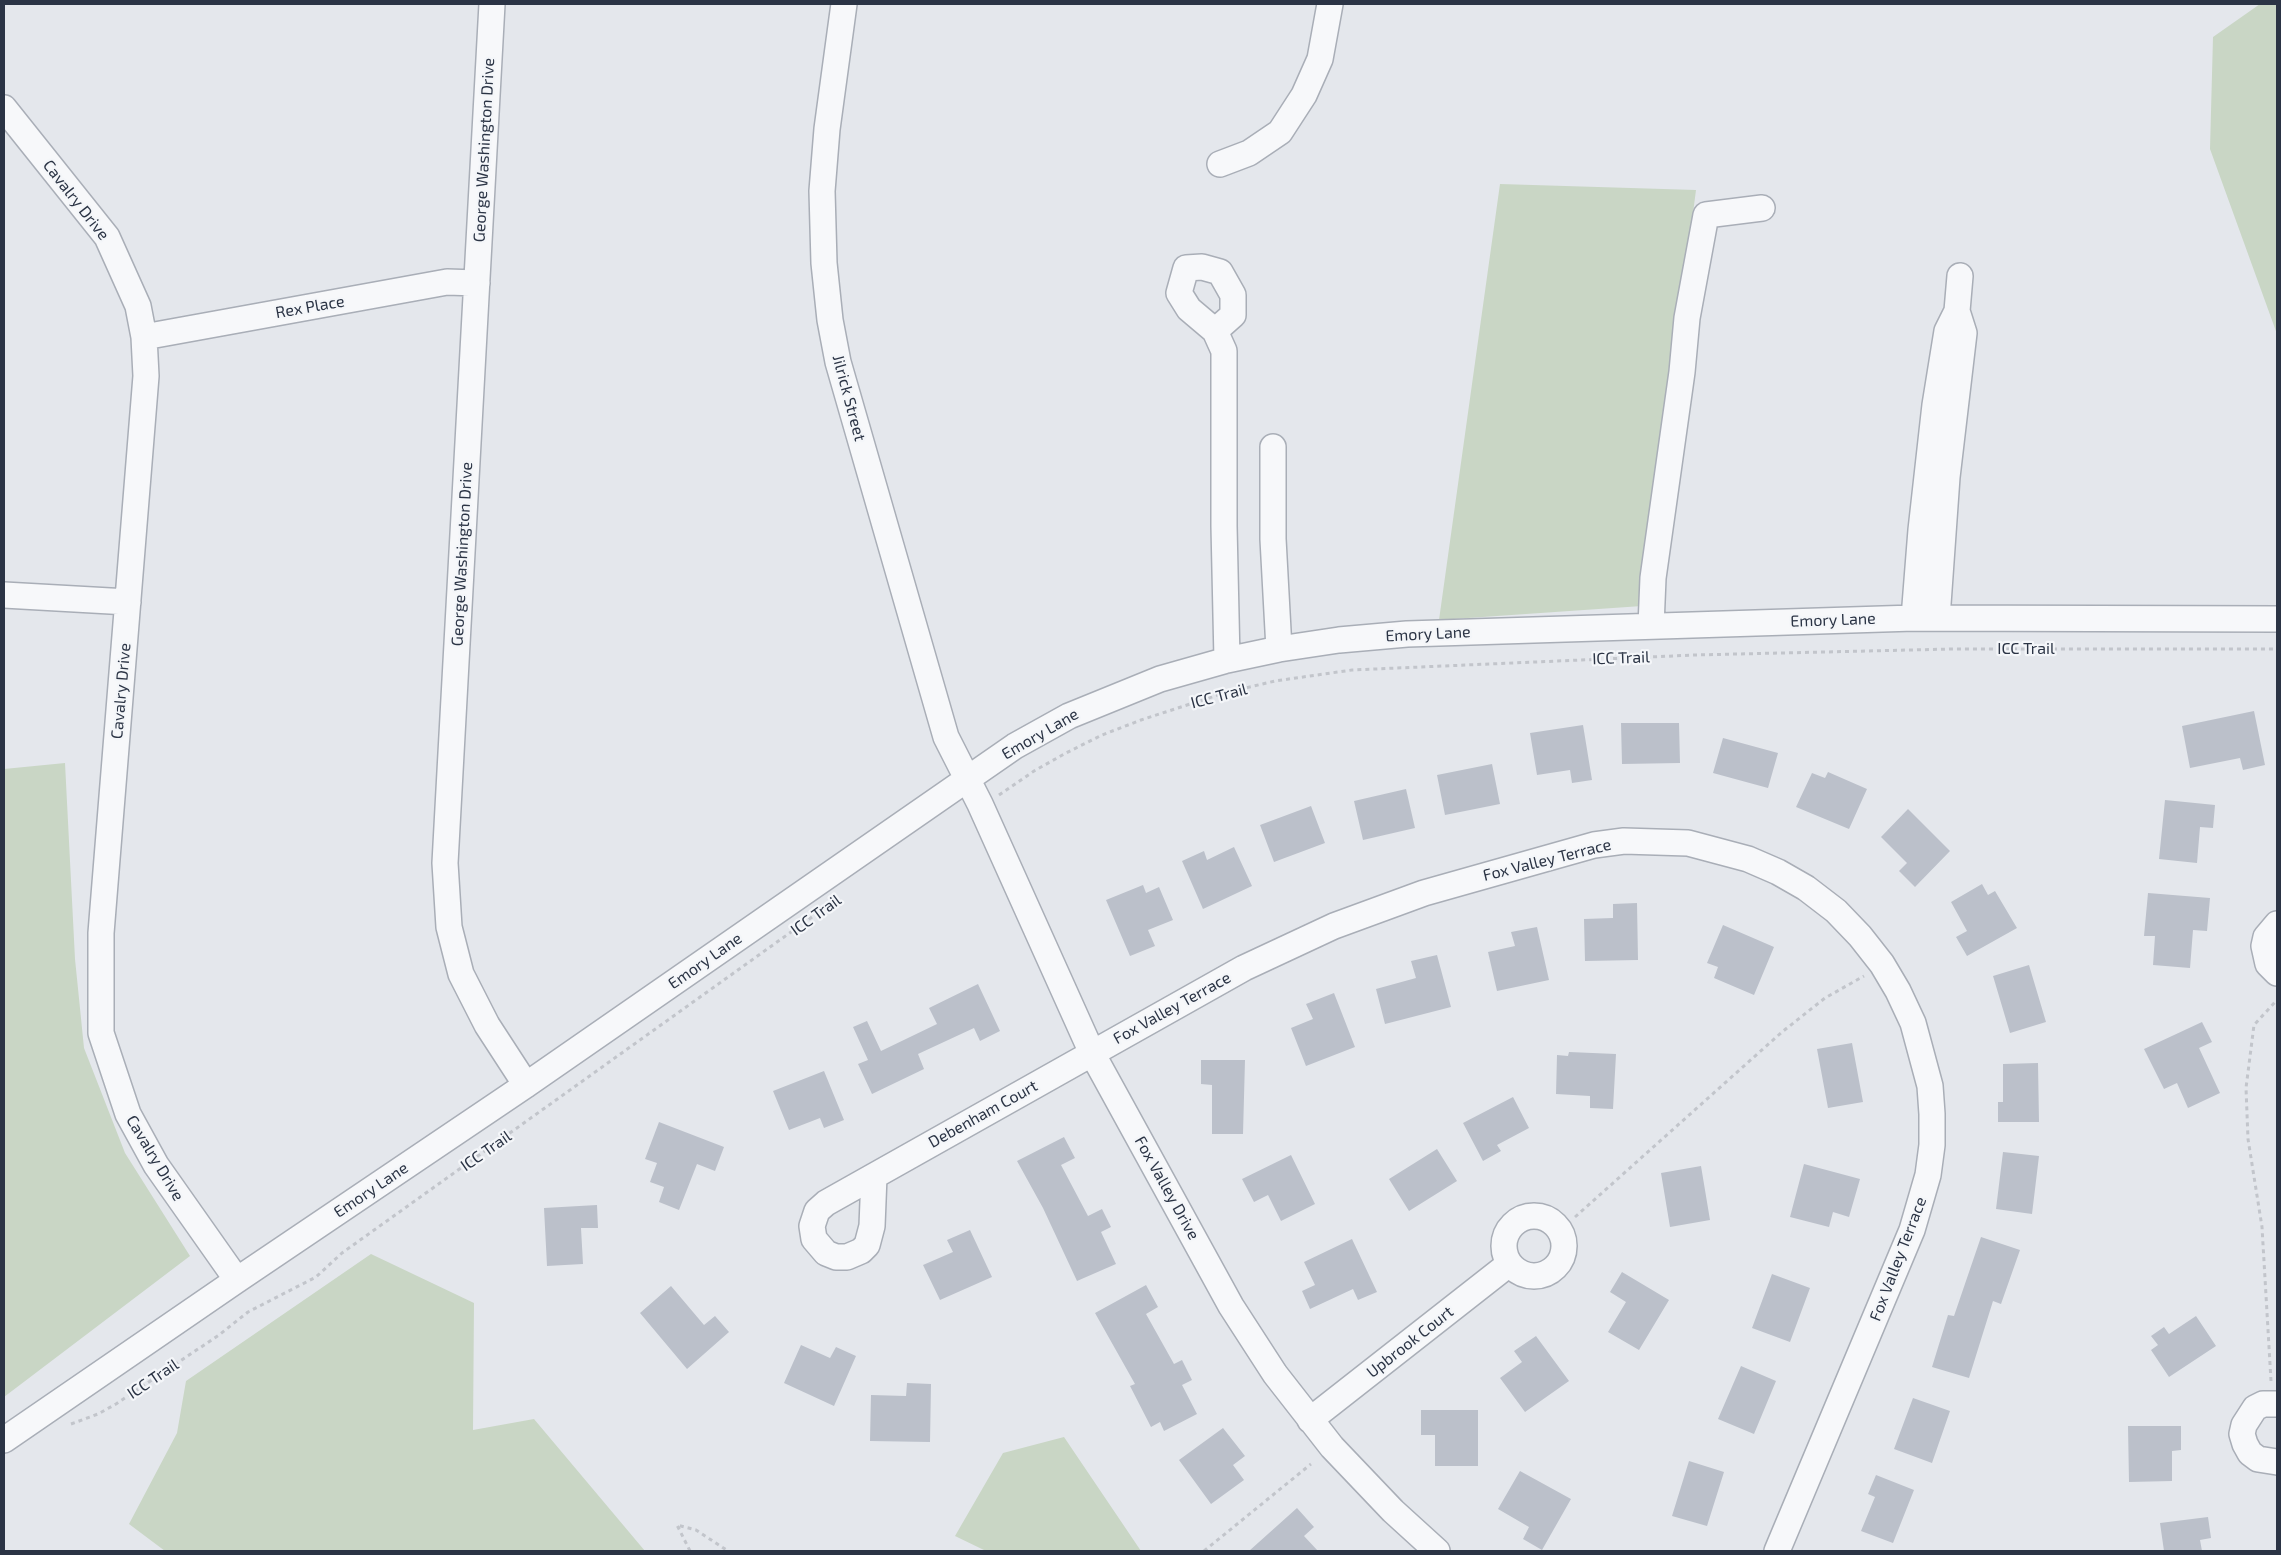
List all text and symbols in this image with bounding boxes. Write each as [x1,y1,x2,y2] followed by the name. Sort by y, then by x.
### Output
[470,57,498,243] street label: George Washington Drive
[39,156,113,244] street label: Cavalry Drive
[274,291,346,323] street label: Rex Place
[828,353,870,443] street label: Jilrick Street
[448,461,476,647] street label: George Washington Drive
[1790,609,1876,631] street label: Emory Lane
[1385,622,1471,646] street label: Emory Lane
[1997,639,2055,659] street label: ICC Trail
[107,642,135,740] street label: Cavalry Drive
[1592,647,1650,669] street label: ICC Trail
[1189,679,1249,713] street label: ICC Trail
[998,704,1082,764] street label: Emory Lane
[1481,835,1613,885] street label: Fox Valley Terrace
[787,890,845,940] street label: ICC Trail
[665,929,745,993] street label: Emory Lane
[1110,968,1234,1048] street label: Fox Valley Terrace
[925,1076,1041,1152] street label: Debenham Court
[122,1112,188,1204] street label: Cavalry Drive
[457,1127,515,1175] street label: ICC Trail
[1131,1133,1203,1243] street label: Fox Valley Drive
[330,1158,412,1222] street label: Emory Lane
[1865,1194,1931,1324] street label: Fox Valley Terrace
[1363,1302,1457,1382] street label: Upbrook Court
[124,1355,182,1403] street label: ICC Trail

